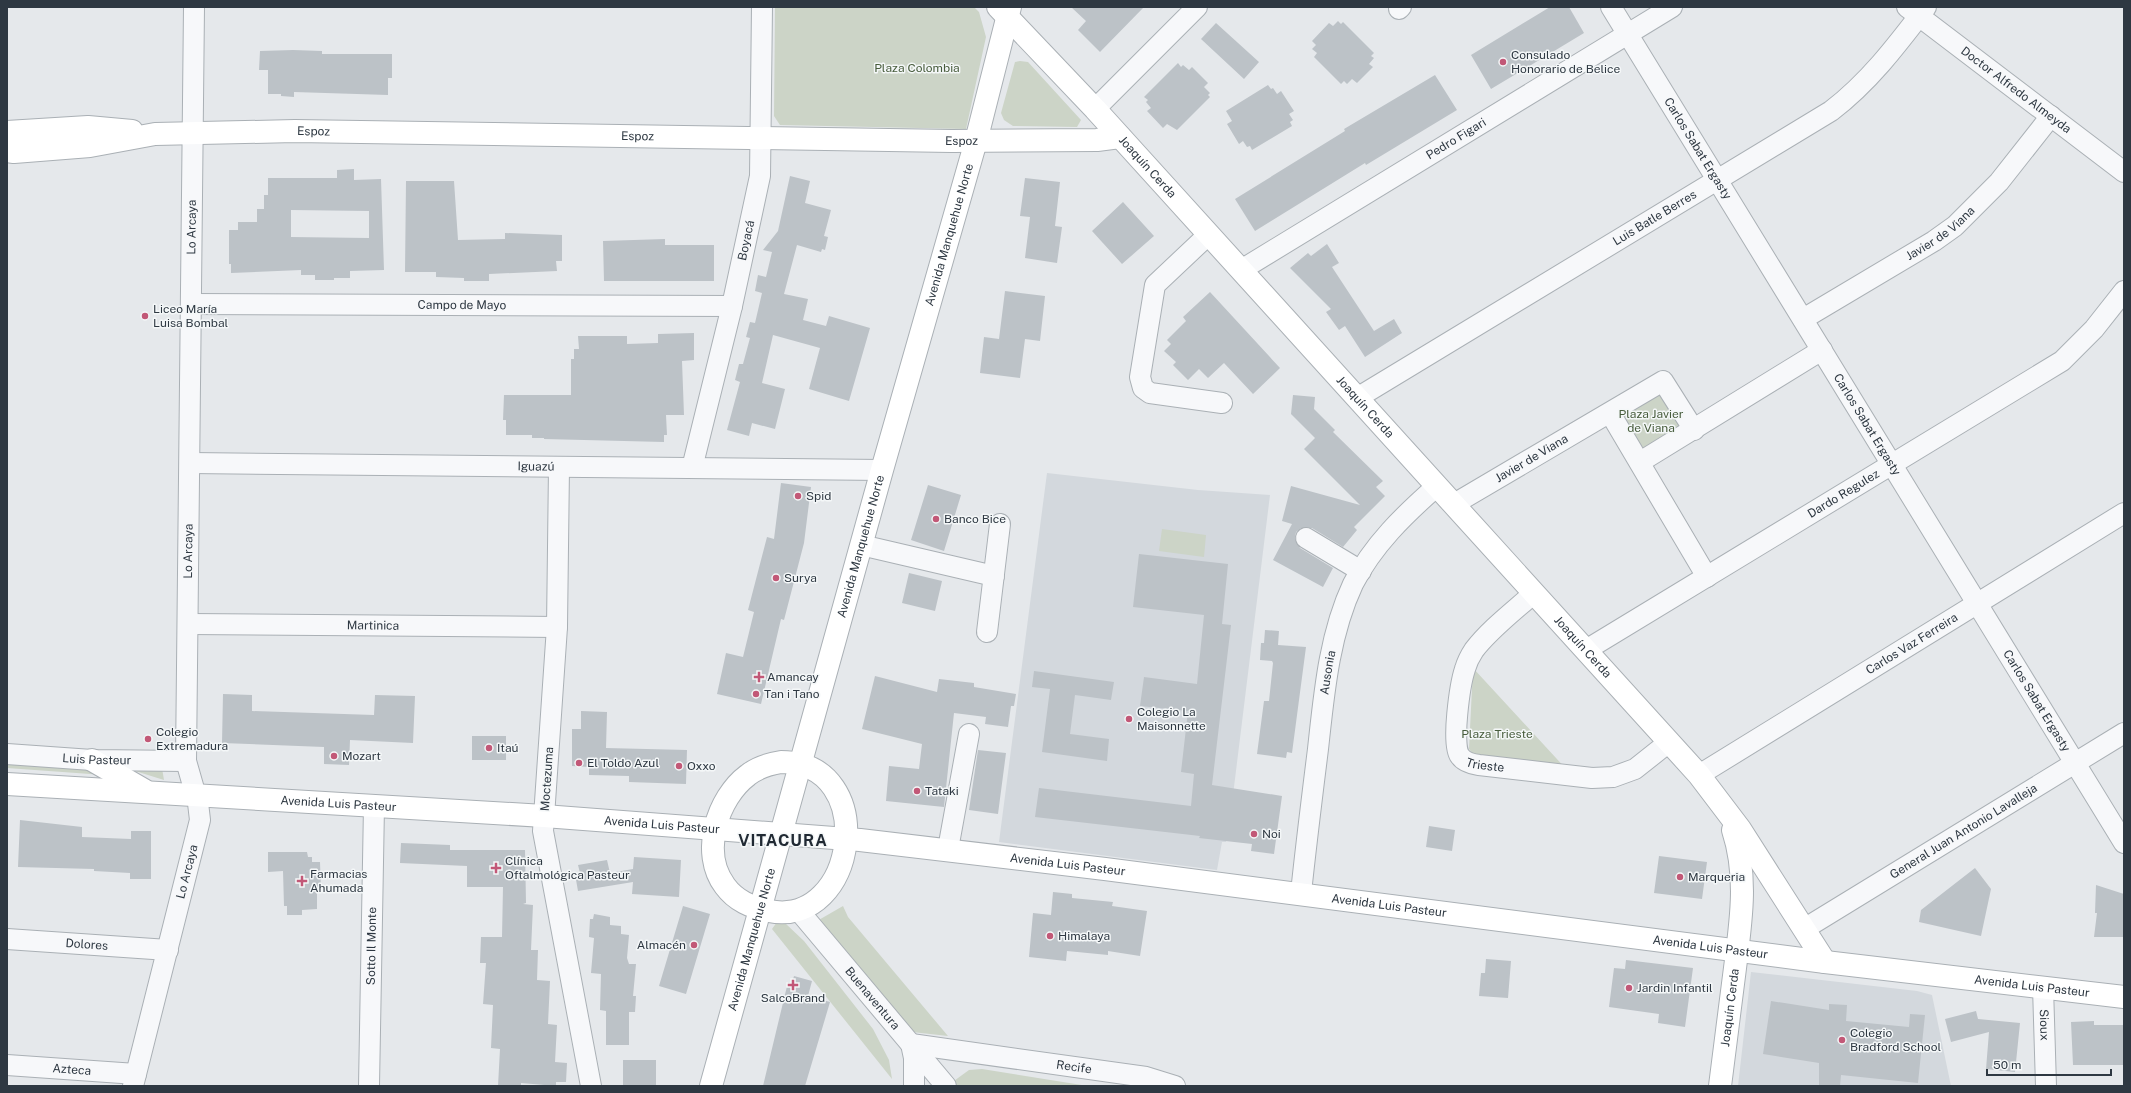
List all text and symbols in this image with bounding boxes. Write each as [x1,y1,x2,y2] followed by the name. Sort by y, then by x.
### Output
[1958,44,2074,136] street label: Doctor Alfredo Almeyda
[1511,48,1621,76] place label: Consulado Honorario de Belice
[1498,57,1508,67] marker: Consulado Honorario de Belice
[874,61,960,75] park label: Plaza Colombia
[1661,95,1735,203] street label: Carlos Sabat Ergasty
[1424,115,1489,162] street label: Pedro Figari
[297,124,330,139] street label: Espoz
[621,129,654,143] street label: Espoz
[1116,133,1179,201] street label: Joaquín Cerda
[945,134,978,148] street label: Espoz
[922,162,976,308] street label: Avenida Manquehue Norte
[1610,187,1699,248] street label: Luis Batle Berres
[184,199,199,255] street label: Lo Arcaya
[1903,203,1978,263] street label: Javier de Viana
[735,219,757,262] street label: Boyacá
[418,298,507,312] street label: Campo de Mayo
[153,302,229,330] place label: Liceo María Luisa Bombal
[140,311,150,321] marker: Liceo María Luisa Bombal
[1831,371,1904,479] street label: Carlos Sabat Ergasty
[1334,373,1397,441] street label: Joaquín Cerda
[1619,407,1684,435] park label: Plaza Javier de Viana
[1493,431,1571,485] street label: Javier de Viana
[517,459,555,474] street label: Iguazú
[1805,467,1882,521] street label: Dardo Regulez
[834,473,887,619] street label: Avenida Manquehue Norte
[806,489,831,503] place label: Spid
[793,491,803,501] marker: Spid
[944,512,1006,526] place label: Banco Bice
[931,514,941,524] marker: Banco Bice
[181,523,196,579] street label: Lo Arcaya
[784,571,817,585] place label: Surya
[771,573,781,583] marker: Surya
[1863,610,1960,677] street label: Carlos Vaz Ferreira
[1551,613,1614,681] street label: Joaquín Cerda
[347,618,399,633] street label: Martinica
[2000,647,2074,755] street label: Carlos Sabat Ergasty
[1317,649,1338,696] street label: Ausonia
[767,670,819,684] place label: Amancay
[754,672,764,682] marker: Amancay
[764,687,820,701] place label: Tan i Tano
[751,689,761,699] marker: Tan i Tano
[1137,705,1206,733] place label: Colegio La Maisonnette
[1124,714,1134,724] marker: Colegio La Maisonnette
[156,725,228,753] place label: Colegio Extremadura
[1461,727,1533,741] park label: Plaza Trieste
[143,734,153,744] marker: Colegio Extremadura
[497,741,519,755] place label: Itaú
[484,743,494,753] marker: Itaú
[538,746,556,812] street label: Moctezuma
[342,749,381,763] place label: Mozart
[62,751,132,767] street label: Luis Pasteur
[329,751,339,761] marker: Mozart
[1464,755,1505,775] street label: Trieste
[587,756,659,770] place label: El Toldo Azul
[574,758,584,768] marker: El Toldo Azul
[687,759,716,773] place label: Oxxo
[674,761,684,771] marker: Oxxo
[1887,781,2040,882] street label: General Juan Antonio Lavalleja
[925,784,959,798] place label: Tataki
[912,786,922,796] marker: Tataki
[280,793,397,814] street label: Avenida Luis Pasteur
[603,814,720,836] street label: Avenida Luis Pasteur
[1262,827,1281,841] place label: Noi
[1249,829,1259,839] marker: Noi
[738,831,828,850] district label: VITACURA
[173,843,201,900] street label: Lo Arcaya
[1009,851,1127,879] street label: Avenida Luis Pasteur
[505,854,630,882] place label: Clínica Oftalmológica Pasteur
[490,862,502,874] marker: Clínica Oftalmológica Pasteur
[725,866,778,1012] street label: Avenida Manquehue Norte
[310,867,367,895] place label: Farmacias Ahumada
[1688,870,1745,884] place label: Marqueria
[1675,872,1685,882] marker: Marqueria
[297,876,307,886] marker: Farmacias Ahumada
[1331,891,1448,920] street label: Avenida Luis Pasteur
[364,907,379,985] street label: Sotto Il Monte
[1058,929,1110,943] place label: Himalaya
[1045,931,1055,941] marker: Himalaya
[1652,933,1769,962] street label: Avenida Luis Pasteur
[65,936,109,953] street label: Dolores
[637,938,686,952] place label: Almacén
[689,940,699,950] marker: Almacén
[842,964,903,1032] street label: Buenaventura
[1718,968,1742,1048] street label: Joaquín Cerda
[1973,973,2091,1000] street label: Avenida Luis Pasteur
[788,980,798,990] marker: SalcoBrand
[1637,981,1713,995] place label: Jardin Infantil
[1624,983,1634,993] marker: Jardin Infantil
[761,991,825,1005] place label: SalcoBrand
[2037,1009,2052,1041] street label: Sioux
[1850,1026,1941,1054] place label: Colegio Bradford School
[1837,1035,1847,1045] marker: Colegio Bradford School
[1987,1051,2111,1077] scale bar
[1055,1057,1093,1076] street label: Recife
[1993,1058,2021,1072] text: 50 m
[52,1061,92,1078] street label: Azteca

